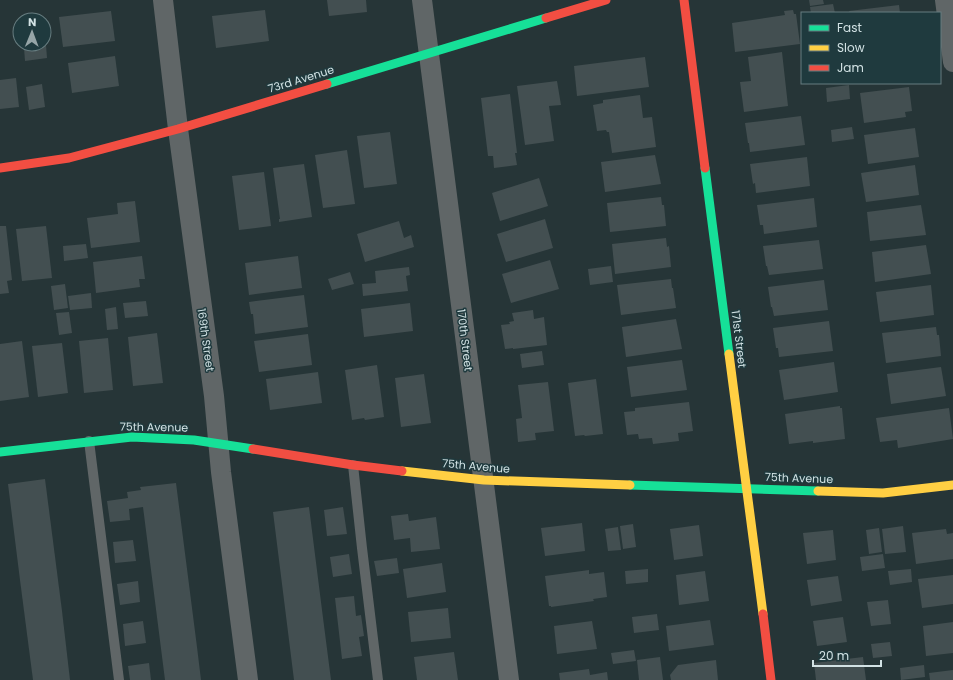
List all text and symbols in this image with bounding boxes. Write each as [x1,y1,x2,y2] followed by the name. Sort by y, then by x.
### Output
[12,12,52,52] north arrow
[801,12,941,84] legend
[28,14,36,30] text: N
[837,19,862,36] text: Fast
[837,39,865,56] text: Slow
[837,59,864,76] text: Jam
[266,61,336,97] street label: 73rd Avenue
[194,307,218,373] street label: 169th Street
[453,308,477,372] street label: 170th Street
[728,309,750,369] street label: 171st Street
[120,418,188,436] street label: 75th Avenue
[441,455,511,477] street label: 75th Avenue
[765,469,834,487] street label: 75th Avenue
[813,642,881,668] scale bar
[819,647,849,664] text: 20 m

